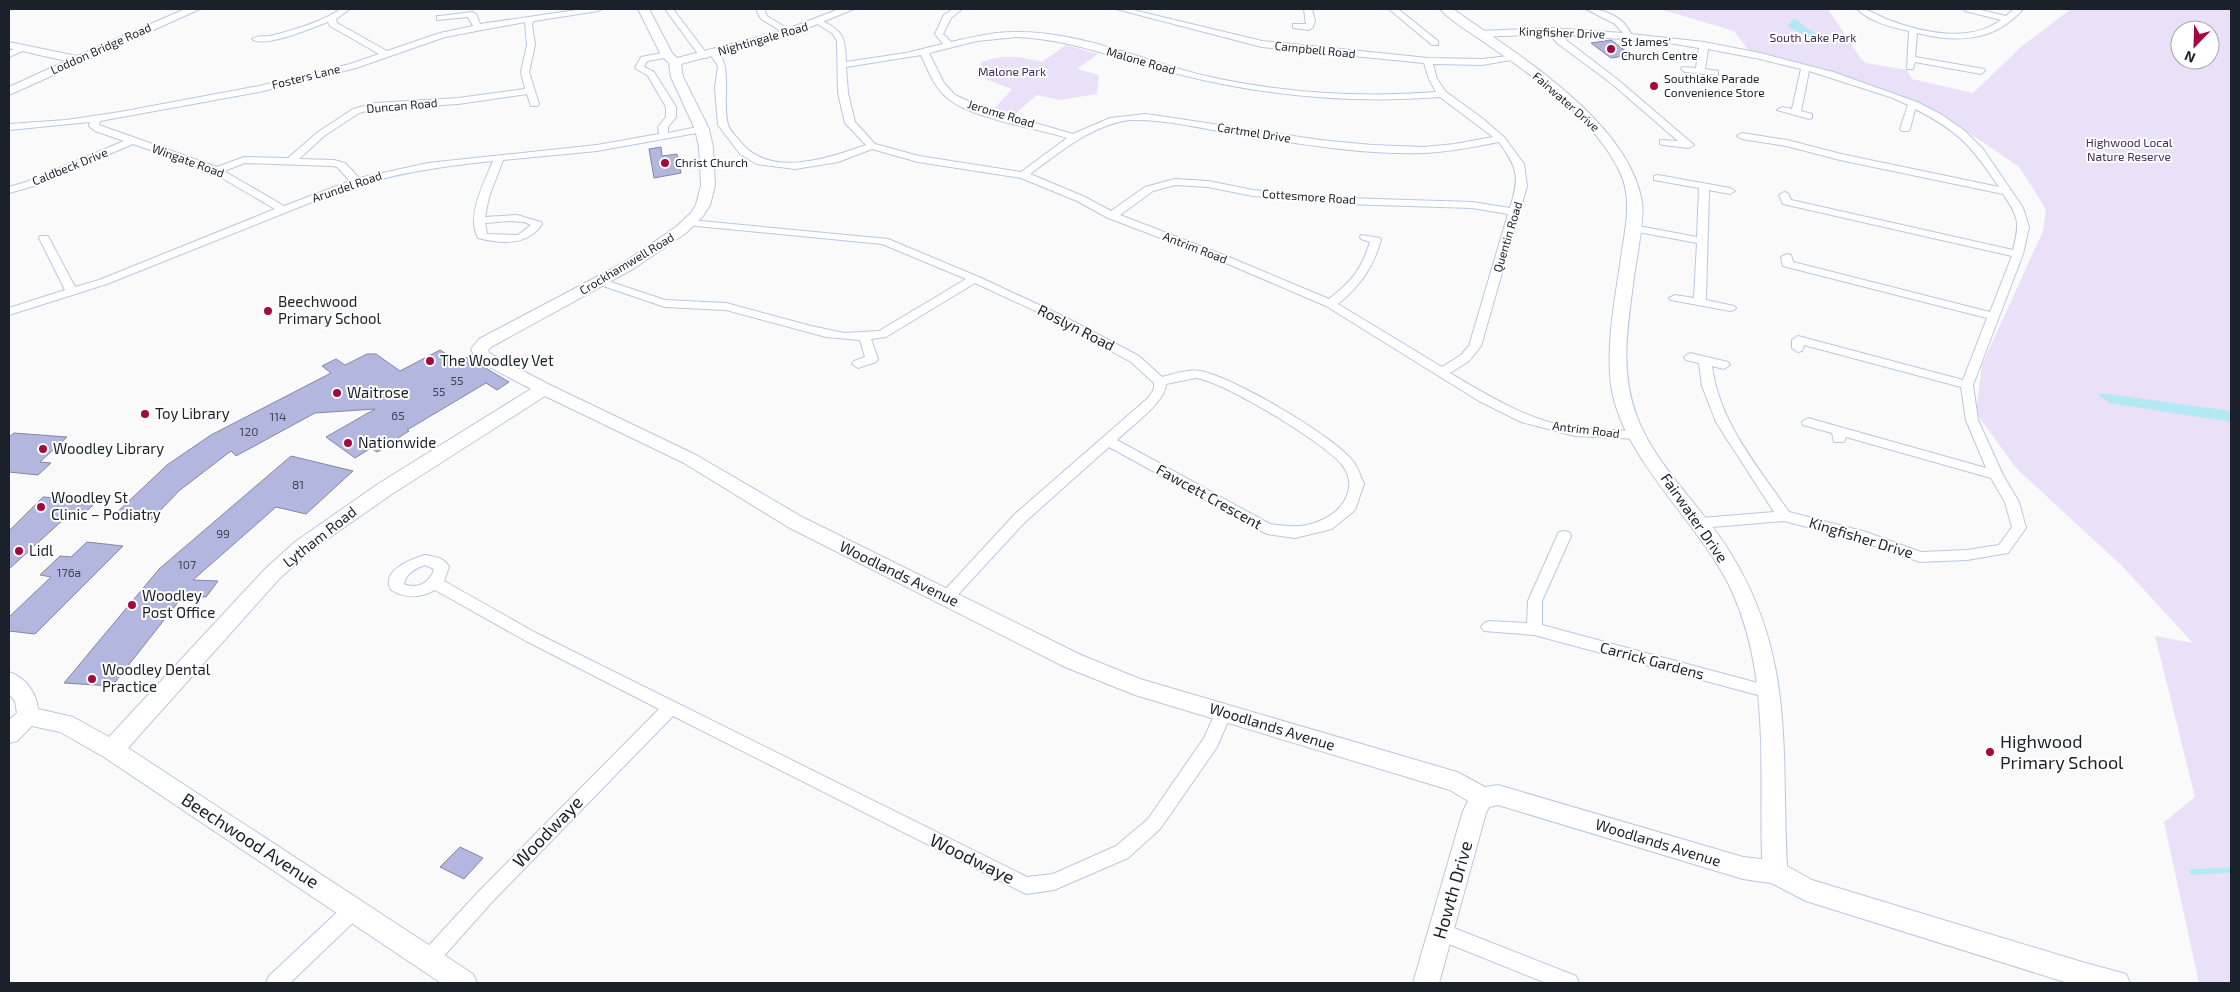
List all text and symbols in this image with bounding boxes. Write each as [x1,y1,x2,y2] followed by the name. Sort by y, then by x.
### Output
[716,18,809,58] street label: Nightingale Road
[48,20,153,77] street label: Loddon Bridge Road
[2170,20,2220,70] north arrow
[1519,23,1605,41] street label: Kingfisher Drive
[1770,30,1856,44] park label: South Lake Park
[1621,34,1698,62] place label: St James' Church Centre
[1274,38,1356,60] street label: Campbell Road
[1105,43,1177,77] street label: Malone Road
[1605,43,1617,55] marker: St James' Church Centre
[2182,48,2198,67] text: N
[270,61,341,91] street label: Fosters Lane
[978,64,1046,78] park label: Malone Park
[1530,68,1603,134] street label: Fairwater Drive
[1664,71,1765,99] place label: Southlake Parade Convenience Store
[1648,80,1660,92] marker: Southlake Parade Convenience Store
[366,95,438,115] street label: Duncan Road
[966,96,1036,130] street label: Jerome Road
[1216,119,1292,145] street label: Cartmel Drive
[2086,135,2173,163] park label: Highwood Local Nature Reserve
[150,141,226,180] street label: Wingate Road
[30,145,109,188] street label: Caldbeck Drive
[675,155,748,169] place label: Christ Church
[659,157,671,169] marker: Christ Church
[310,168,383,205] street label: Arundel Road
[1262,186,1356,206] street label: Cottesmore Road
[1490,200,1525,274] street label: Quentin Road
[1161,228,1229,266] street label: Antrim Road
[577,229,676,297] street label: Crockhamwell Road
[278,292,381,327] place label: Beechwood Primary School
[1035,300,1118,354] street label: Roslyn Road
[262,305,274,317] marker: Beechwood Primary School
[440,351,554,369] place label: The Woodley Vet
[424,355,436,367] marker: The Woodley Vet
[451,373,463,387] house number: 55
[347,383,409,401] place label: Waitrose
[433,384,445,398] house number: 55
[331,387,343,399] marker: Waitrose
[155,404,230,422] place label: Toy Library
[139,408,151,420] marker: Toy Library
[391,408,405,422] house number: 65
[270,409,286,423] house number: 114
[1552,418,1621,440] street label: Antrim Road
[240,424,258,438] house number: 120
[358,433,436,451] place label: Nationwide
[342,437,354,449] marker: Nationwide
[53,439,164,457] place label: Woodley Library
[37,443,49,455] marker: Woodley Library
[1153,460,1266,533] street label: Fawcett Crescent
[1657,469,1732,565] street label: Fairwater Drive
[292,477,304,491] house number: 81
[51,488,161,523] place label: Woodley St Clinic – Podiatry
[35,501,47,513] marker: Woodley St Clinic – Podiatry
[279,502,360,570] street label: Lytham Road
[1807,513,1915,561] street label: Kingfisher Drive
[216,526,230,540] house number: 99
[837,536,962,610] street label: Woodlands Avenue
[29,541,54,559] place label: Lidl
[13,545,25,557] marker: Lidl
[178,557,196,571] house number: 107
[57,565,81,579] house number: 176a
[142,586,215,621] place label: Woodley Post Office
[126,599,138,611] marker: Woodley Post Office
[1598,637,1706,683] street label: Carrick Gardens
[102,660,211,695] place label: Woodley Dental Practice
[86,673,98,685] marker: Woodley Dental Practice
[1207,698,1337,754] street label: Woodlands Avenue
[2000,730,2124,773] place label: Highwood Primary School
[1984,746,1996,758] marker: Highwood Primary School
[178,788,323,893] street label: Beechwood Avenue
[508,791,587,872] street label: Woodwaye
[1593,814,1723,870] street label: Woodlands Avenue
[927,828,1018,888] street label: Woodwaye
[1428,838,1477,941] street label: Howth Drive

